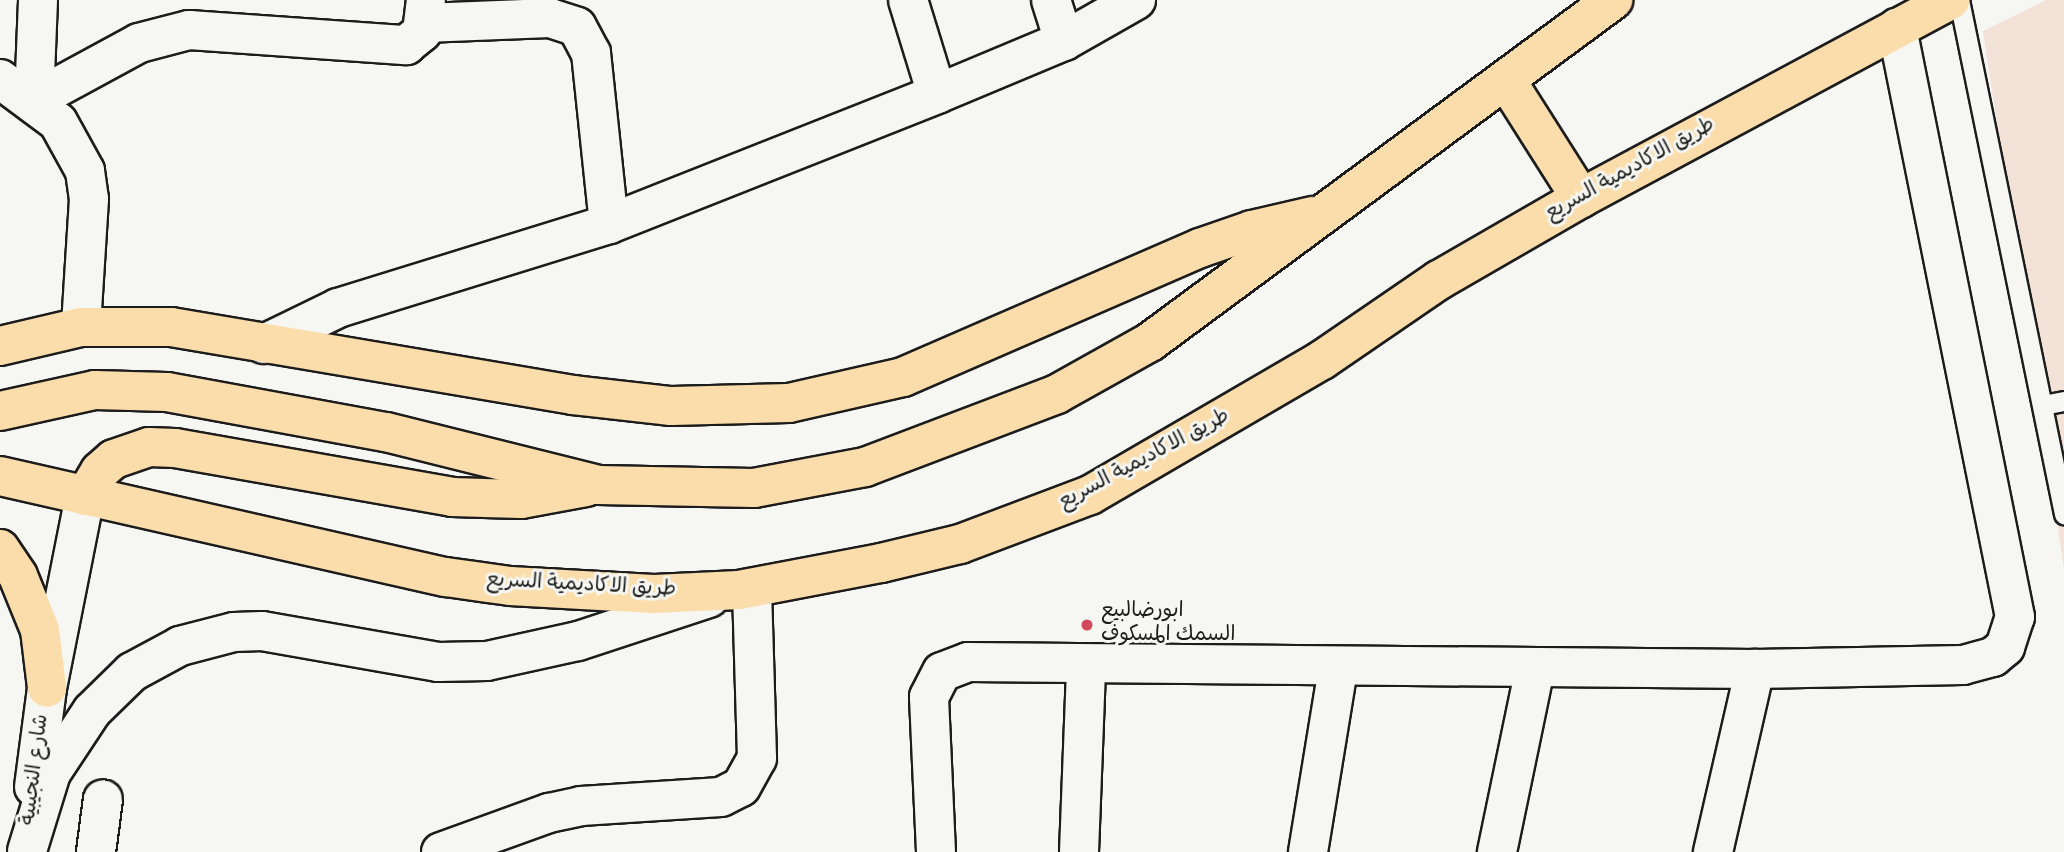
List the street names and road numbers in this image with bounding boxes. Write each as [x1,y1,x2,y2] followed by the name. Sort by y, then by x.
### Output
[1542,114,1720,228] street label: طريق الاكاديمية السريع
[1055,405,1235,517] street label: طريق الاكاديمية السريع
[485,569,677,605] street label: طريق الاكاديمية السريع
[18,713,56,827] street label: شارع النجيبية

